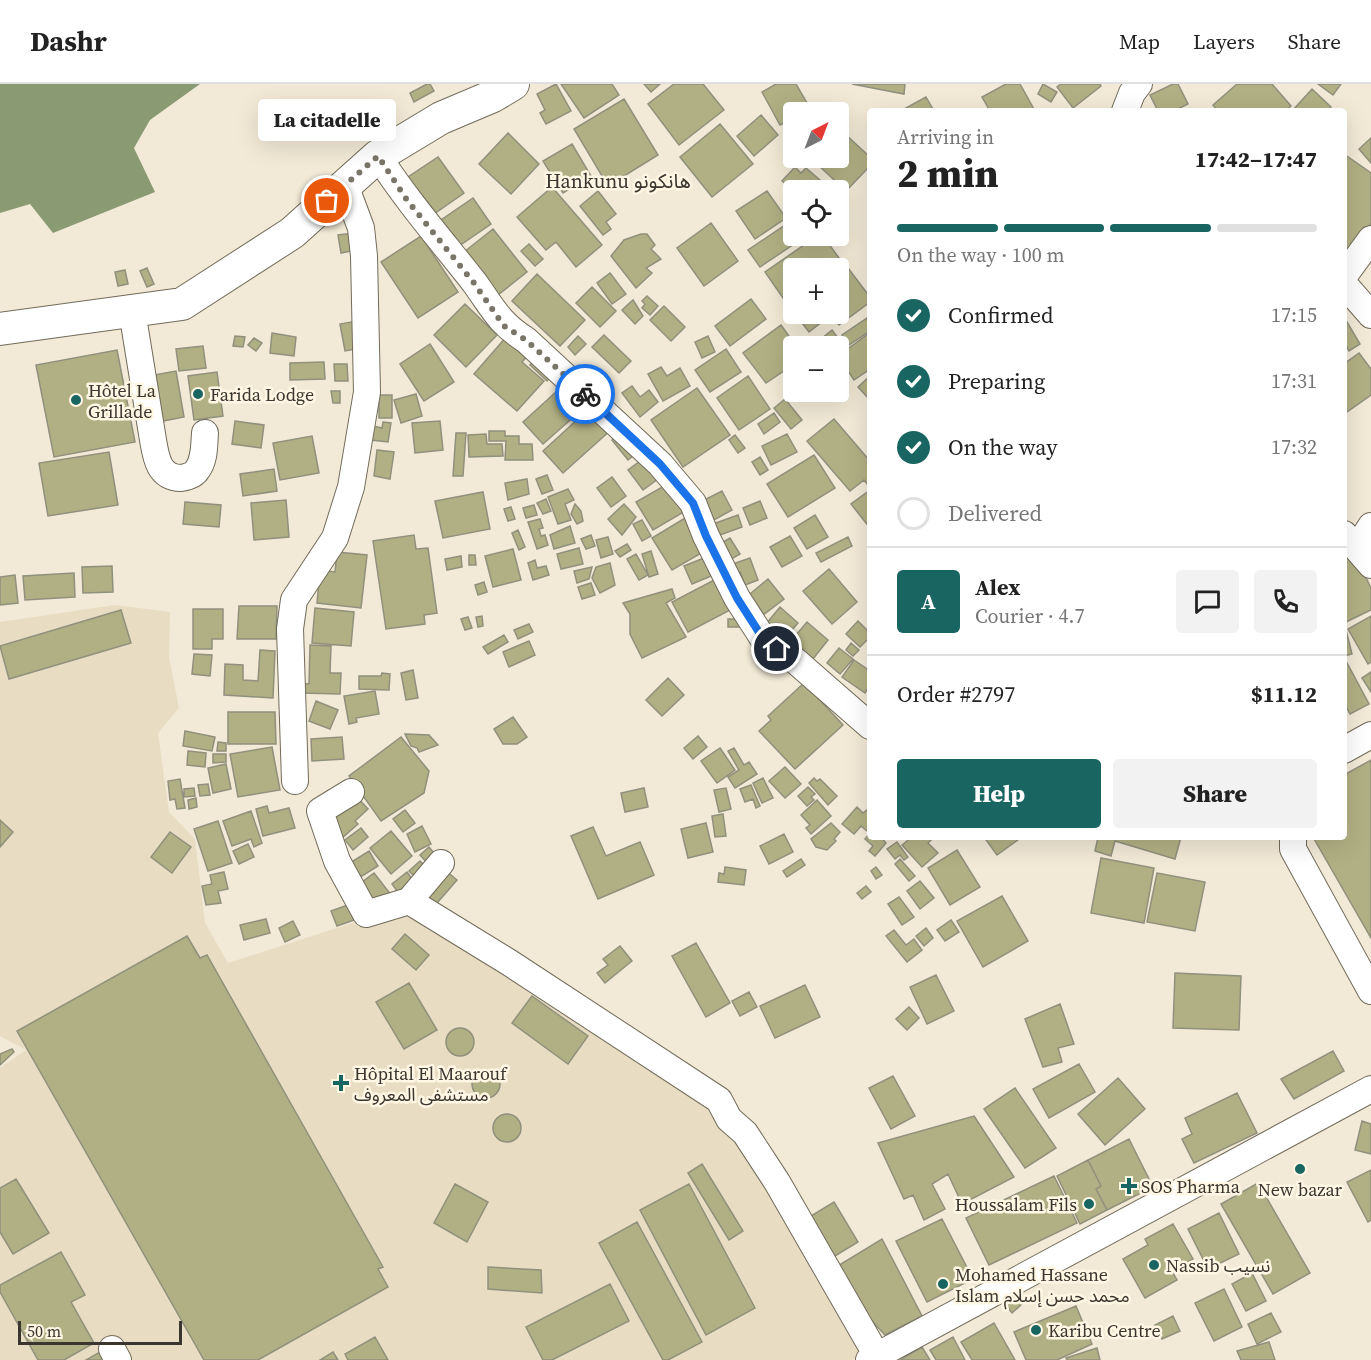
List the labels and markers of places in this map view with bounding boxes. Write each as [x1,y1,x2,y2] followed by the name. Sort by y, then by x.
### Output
[258,99,396,141] callout: La citadelle
[301,175,352,226] pin
[88,378,157,424] place label: Hôtel La Grillade
[210,382,314,407] place label: Farida Lodge
[191,387,205,401] marker: Farida Lodge
[69,393,83,407] marker: Hôtel La Grillade
[751,623,802,674] pin
[354,1061,508,1107] place label: Hôpital El Maarouf مستشفى المعروف
[332,1074,350,1092] marker: Hôpital El Maarouf مستشفى المعروف
[1293,1162,1307,1176] marker: New bazar
[1141,1174,1241,1199] place label: SOS Pharma
[1258,1177,1343,1202] place label: New bazar
[1122,1179,1136,1193] marker: SOS Pharma
[955,1192,1077,1217] place label: Houssalam Fils
[1082,1197,1096,1211] marker: Houssalam Fils
[1166,1253,1270,1278] place label: Nassib نسيب
[1147,1258,1161,1272] marker: Nassib نسيب
[955,1262,1130,1310] place label: Mohamed Hassane Islam محمد حسن إسلام
[936,1277,950,1291] marker: Mohamed Hassane Islam محمد حسن إسلام
[1048,1318,1161,1343] place label: Karibu Centre
[1029,1323,1043,1337] marker: Karibu Centre

